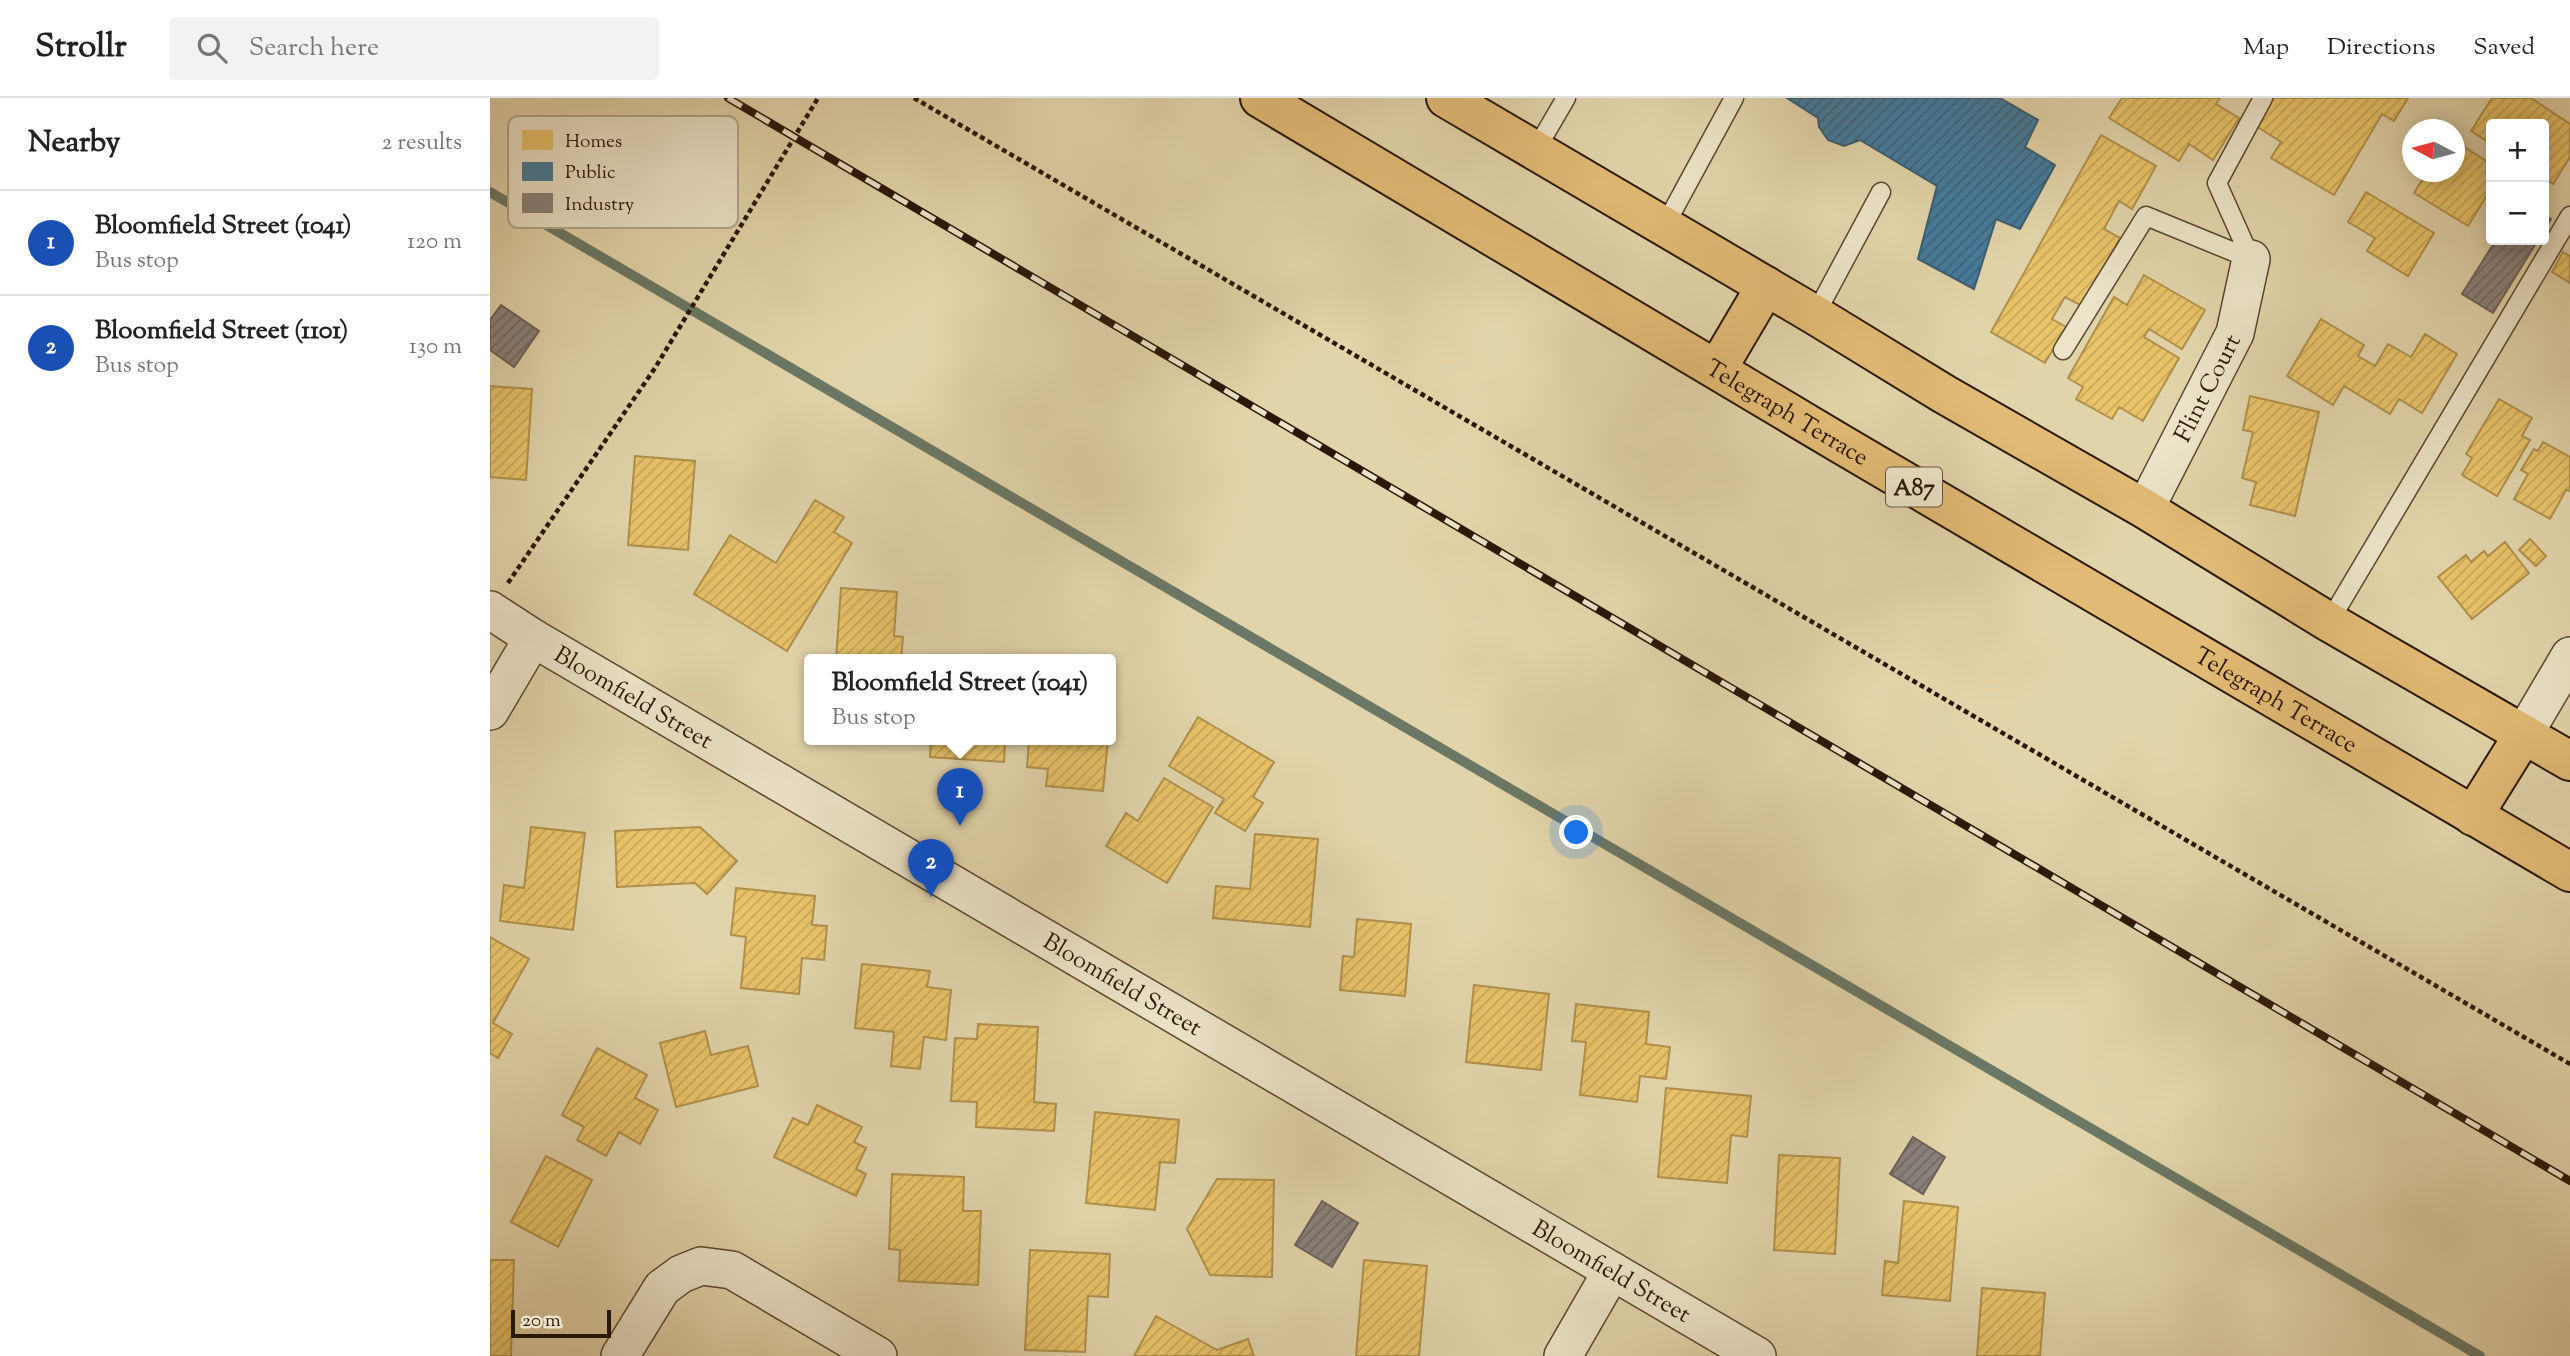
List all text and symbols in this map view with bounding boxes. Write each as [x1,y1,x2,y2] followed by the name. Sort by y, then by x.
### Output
[169,17,659,80] search box
[35,24,127,72] text: Strollr
[193,29,231,67] icon: search
[249,30,379,67] text: Search here
[2243,31,2289,65] text: Map
[2327,31,2435,65] text: Directions
[2473,31,2535,65] text: Saved
[508,116,738,228] legend
[2402,119,2465,182] north arrow
[2486,119,2549,245] map controls
[2486,119,2549,182] button: +
[28,122,120,165] text: Nearby
[382,127,462,160] text: 2 results
[565,129,622,156] text: Homes
[565,160,616,187] text: Public
[2486,182,2549,245] button: −
[565,192,635,219] text: Industry
[95,208,352,245] text: Bloomfield Street (1041)
[47,226,55,259] text: 1
[407,226,462,259] text: 120 m
[95,245,179,278] text: Bus stop
[95,313,348,350] text: Bloomfield Street (1101)
[2167,329,2250,449] street label: Flint Court
[46,331,56,364] text: 2
[409,331,462,364] text: 130 m
[95,350,179,383] text: Bus stop
[1699,352,1874,476] street label: Telegraph Terrace
[1886,468,1942,506] road number: A87
[547,639,718,759] street label: Bloomfield Street
[2187,640,2363,763] street label: Telegraph Terrace
[804,654,1116,745] popup
[832,665,1088,702] text: Bloomfield Street (1041)
[832,702,915,735] text: Bus stop
[937,768,983,826] pin: 1
[1559,815,1593,849] your location
[908,839,954,897] pin: 2
[1036,926,1207,1046] street label: Bloomfield Street
[1525,1213,1697,1332] street label: Bloomfield Street
[511,1307,611,1339] scale bar
[522,1308,561,1335] text: 20 m

